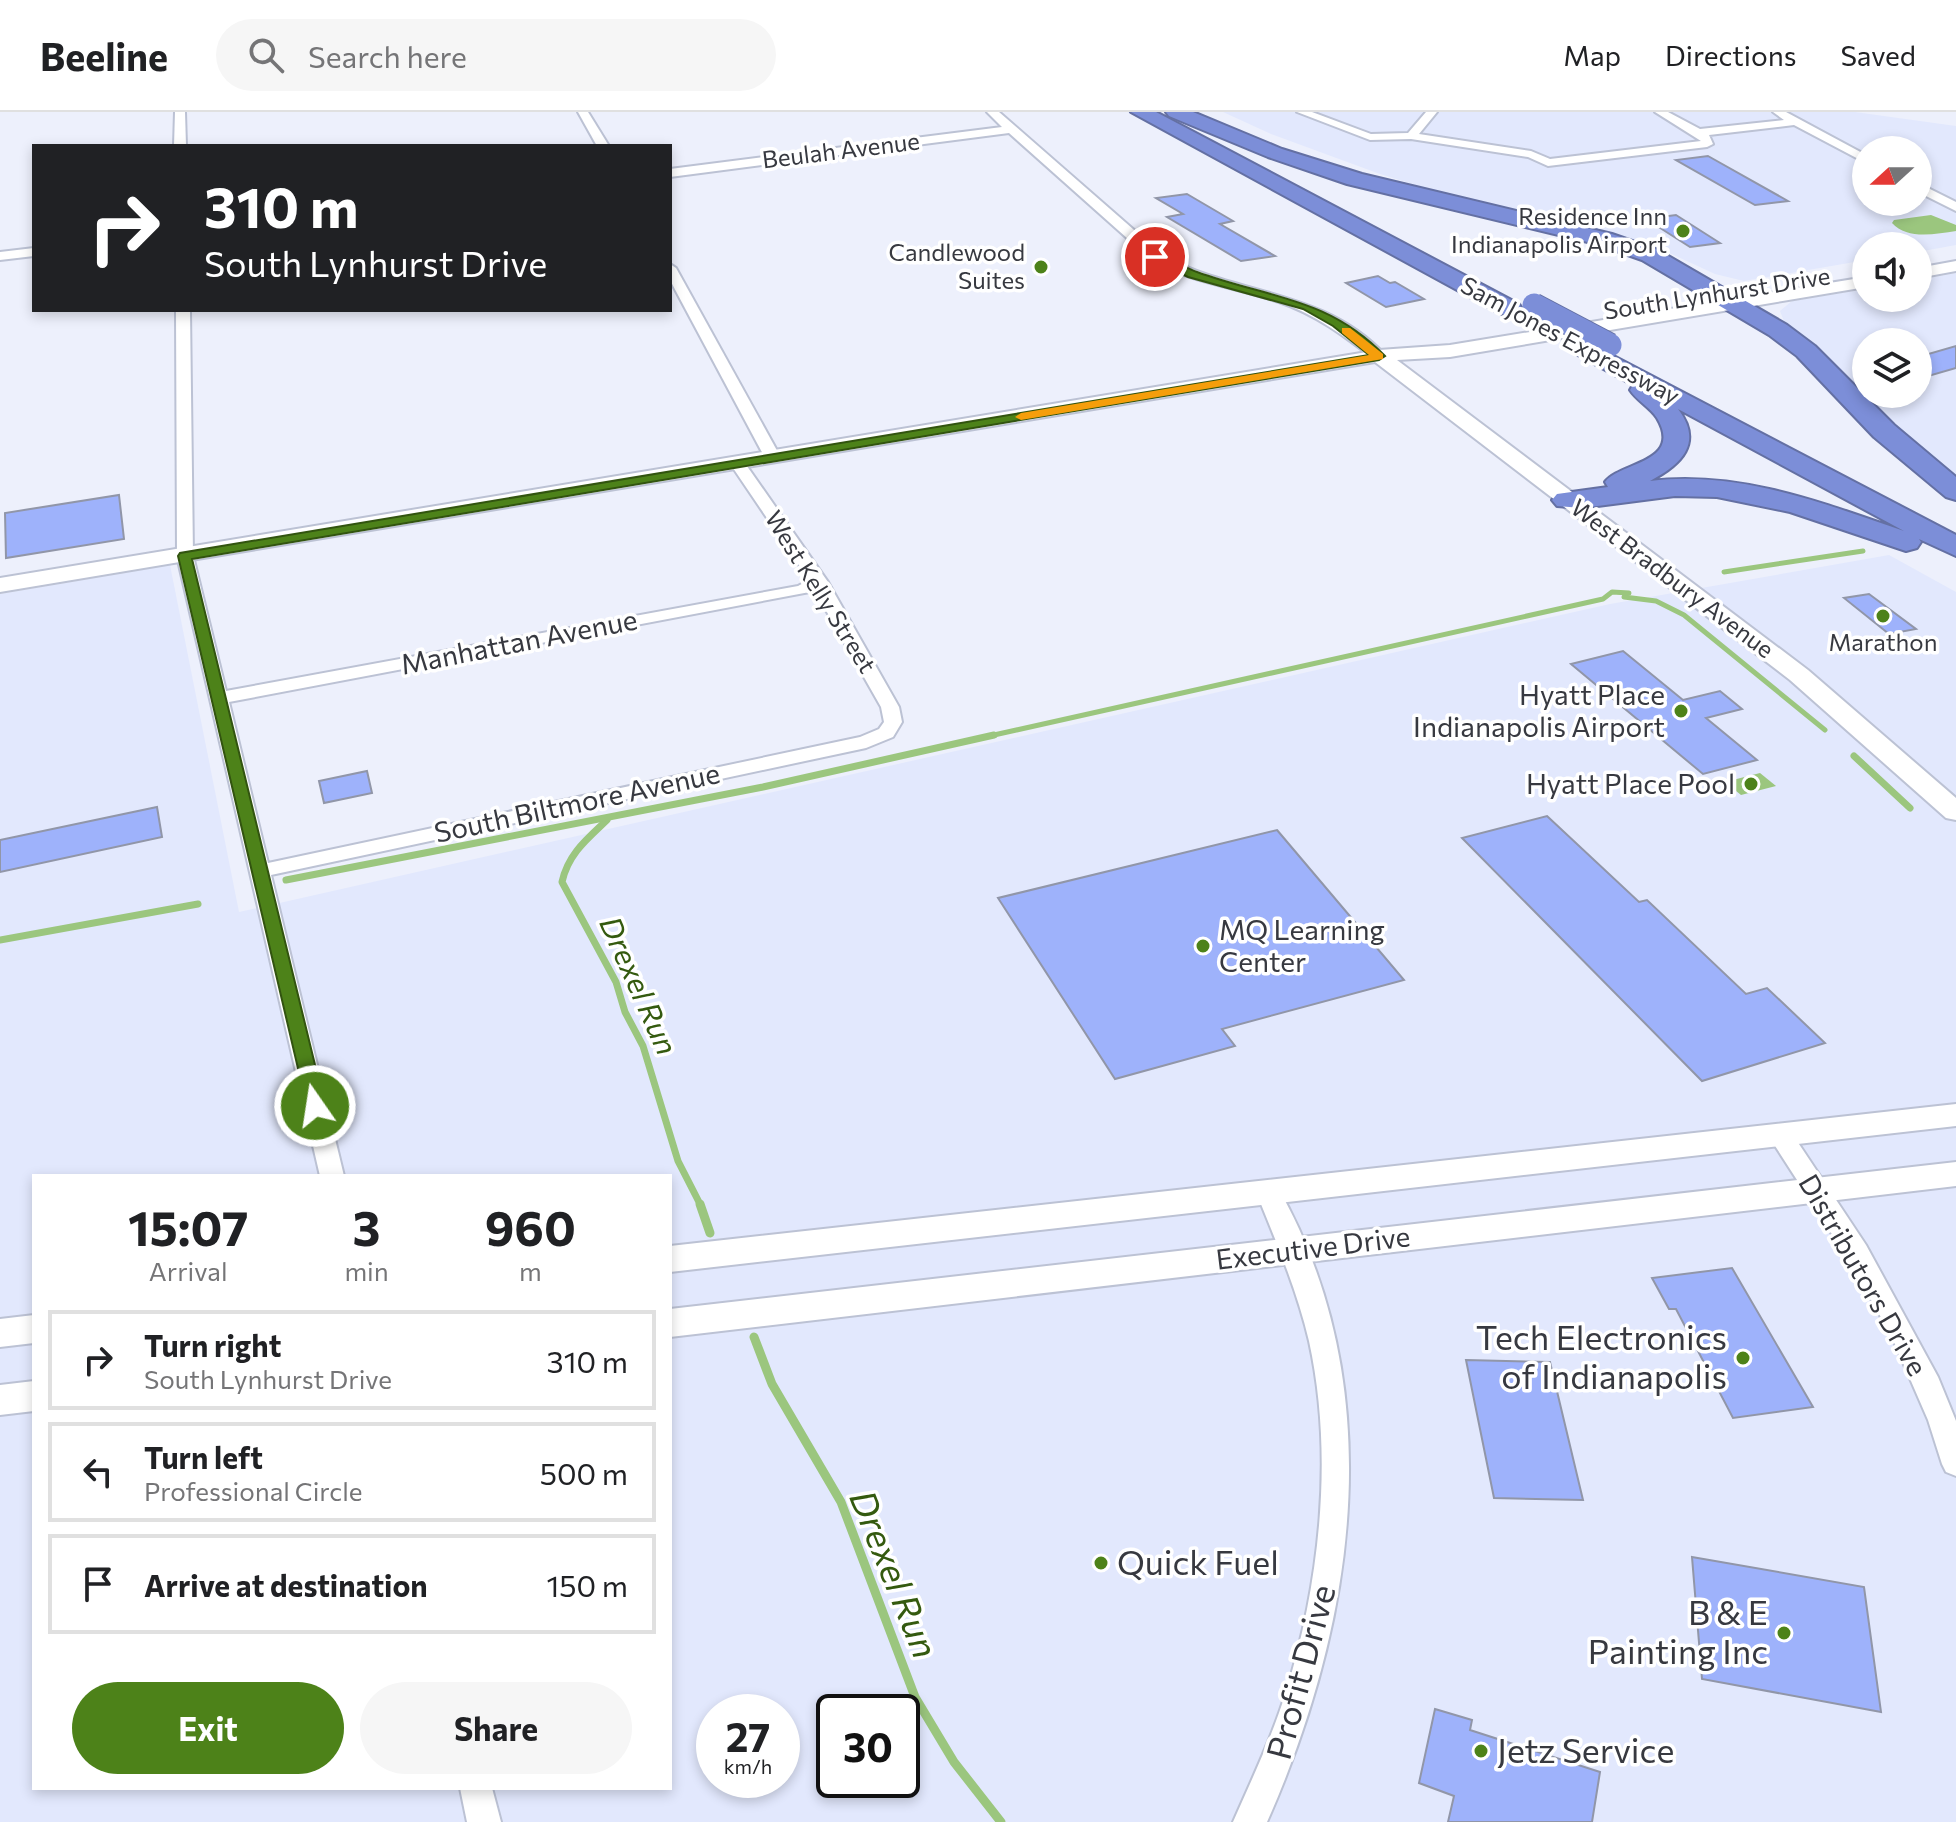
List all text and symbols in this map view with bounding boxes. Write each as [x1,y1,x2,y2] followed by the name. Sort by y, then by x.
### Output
[216,19,776,91] search box
[40,32,168,79] text: Beeline
[244,33,288,77] icon: search
[308,37,467,74] text: Search here
[1563,38,1621,72] text: Map
[1665,38,1796,72] text: Directions
[1840,38,1916,72] text: Saved
[760,125,921,174] street label: Beulah Avenue
[1852,136,1932,216] north arrow
[1852,136,1932,408] map controls
[204,171,359,240] text: 310 m
[72,176,176,280] icon: right
[1451,201,1667,258] place label: Residence Inn Indianapolis Airport
[1674,222,1692,240] marker: Residence Inn Indianapolis Airport
[1121,223,1189,291] pin
[1852,232,1932,312] button: sound
[1133,235,1177,279] icon: arrive
[889,237,1025,294] place label: Candlewood Suites
[204,240,547,284] text: South Lynhurst Drive
[1032,258,1050,276] marker: Candlewood Suites
[1601,260,1832,325] street label: South Lynhurst Drive
[1456,270,1685,410] street label: Sam Jones Expressway
[1852,328,1932,408] button: layers
[1566,492,1780,663] street label: West Bradbury Avenue
[760,505,883,678] street label: West Kelly Street
[398,601,640,681] street label: Manhattan Avenue
[1874,607,1892,625] marker: Marathon
[1829,627,1937,656] place label: Marathon
[1413,677,1665,743] place label: Hyatt Place Indianapolis Airport
[1672,702,1690,720] marker: Hyatt Place Indianapolis Airport
[431,755,723,849] street label: South Biltmore Avenue
[1526,766,1735,800] place label: Hyatt Place Pool
[1742,775,1760,793] marker: Hyatt Place Pool
[593,910,687,1060] water label: Drexel Run
[1219,912,1385,978] place label: MQ Learning Center
[1194,937,1212,955] marker: MQ Learning Center
[273,1064,357,1148] position arrow
[1792,1168,1935,1381] street label: Distributors Drive
[128,1197,248,1256] text: 15:07
[353,1197,381,1256] text: 3
[485,1197,576,1256] text: 960
[1214,1218,1412,1276] street label: Executive Drive
[149,1255,228,1286] text: Arrival
[344,1255,389,1286] text: min
[519,1255,542,1286] text: m
[1476,1315,1727,1396] place label: Tech Electronics of Indianapolis
[144,1326,281,1363] text: Turn right
[76,1338,120,1382] icon: right
[547,1342,628,1379] text: 310 m
[1734,1349,1752,1367] marker: Tech Electronics of Indianapolis
[144,1363,392,1394] text: South Lynhurst Drive
[144,1438,263,1475] text: Turn left
[76,1450,120,1494] icon: left
[540,1454,628,1491] text: 500 m
[144,1475,362,1506] text: Professional Circle
[842,1483,949,1664] water label: Drexel Run
[1117,1540,1279,1582] place label: Quick Fuel
[1092,1554,1110,1572] marker: Quick Fuel
[76,1562,120,1606] icon: arrive
[144,1566,428,1603] text: Arrive at destination
[546,1566,628,1603] text: 150 m
[1256,1580,1343,1763] street label: Profit Drive
[1588,1590,1768,1671] place label: B & E Painting Inc
[1775,1624,1793,1642] marker: B & E Painting Inc
[72,1682,344,1774] button: Exit
[360,1682,632,1774] button: Share
[816,1694,920,1798] speed limit sign: 30
[726,1711,770,1760] text: 27
[1497,1728,1674,1770] place label: Jetz Service
[1472,1742,1490,1760] marker: Jetz Service
[724,1754,772,1778] text: km/h

